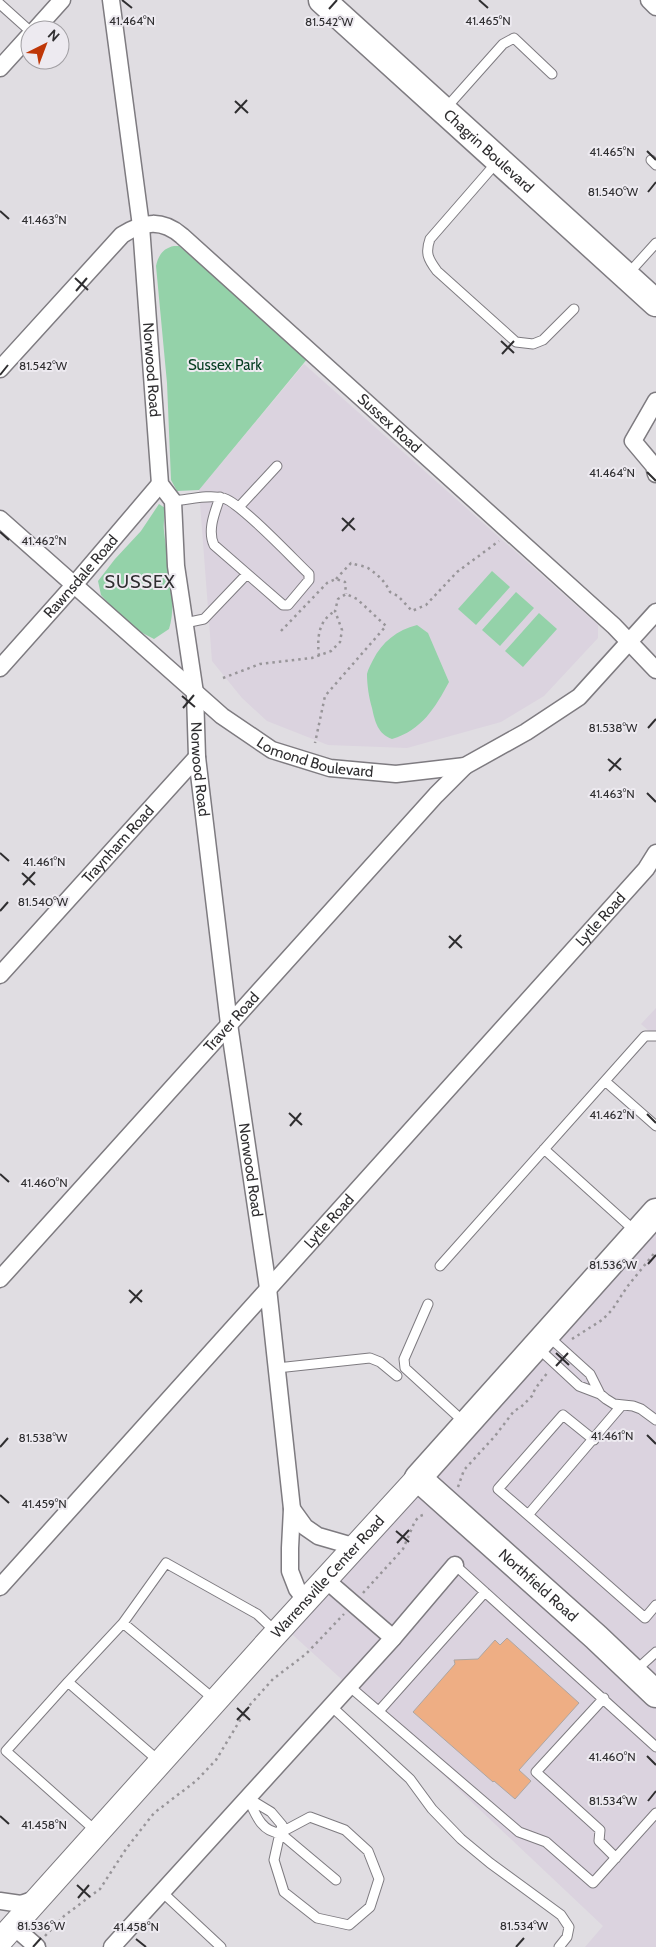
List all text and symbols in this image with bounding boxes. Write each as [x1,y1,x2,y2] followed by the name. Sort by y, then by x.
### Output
[109,13,155,28] text: 41.464°N
[465,13,511,28] text: 41.465°N
[305,14,354,29] text: 81.542°W
[20,20,70,70] north arrow
[44,25,63,45] text: N
[440,106,537,197] street label: Chagrin Boulevard
[589,144,635,159] text: 41.465°N
[588,184,639,199] text: 81.540°W
[21,212,67,227] text: 41.463°N
[139,322,164,418] street label: Norwood Road
[188,356,262,374] park label: Sussex Park
[19,358,68,373] text: 81.542°W
[354,390,425,457] street label: Sussex Road
[589,465,635,480] text: 41.464°N
[40,531,122,622] street label: Rawnsdale Road
[21,533,67,548] text: 41.462°N
[104,571,176,593] district label: SUSSEX
[589,720,638,735] text: 81.538°W
[187,722,213,818] street label: Norwood Road
[253,733,374,781] street label: Lomond Boulevard
[589,786,635,801] text: 41.463°N
[78,802,158,887] street label: Traynham Road
[23,854,65,869] text: 41.461°N
[572,889,629,950] street label: Lytle Road
[18,894,69,909] text: 81.540°W
[200,988,263,1055] street label: Traver Road
[589,1107,635,1122] text: 41.462°N
[235,1122,266,1218] street label: Norwood Road
[20,1175,68,1190] text: 41.460°N
[300,1191,358,1252] street label: Lytle Road
[589,1257,638,1272] text: 81.536°W
[591,1428,633,1443] text: 41.461°N
[19,1430,68,1445] text: 81.538°W
[21,1496,67,1511] text: 41.459°N
[267,1512,388,1642] street label: Warrensville Center Road
[495,1545,581,1625] street label: Northfield Road
[588,1749,636,1764] text: 41.460°N
[589,1793,638,1808] text: 81.534°W
[21,1817,67,1832] text: 41.458°N
[17,1918,66,1933] text: 81.536°W
[500,1918,549,1933] text: 81.534°W
[113,1919,159,1934] text: 41.458°N

